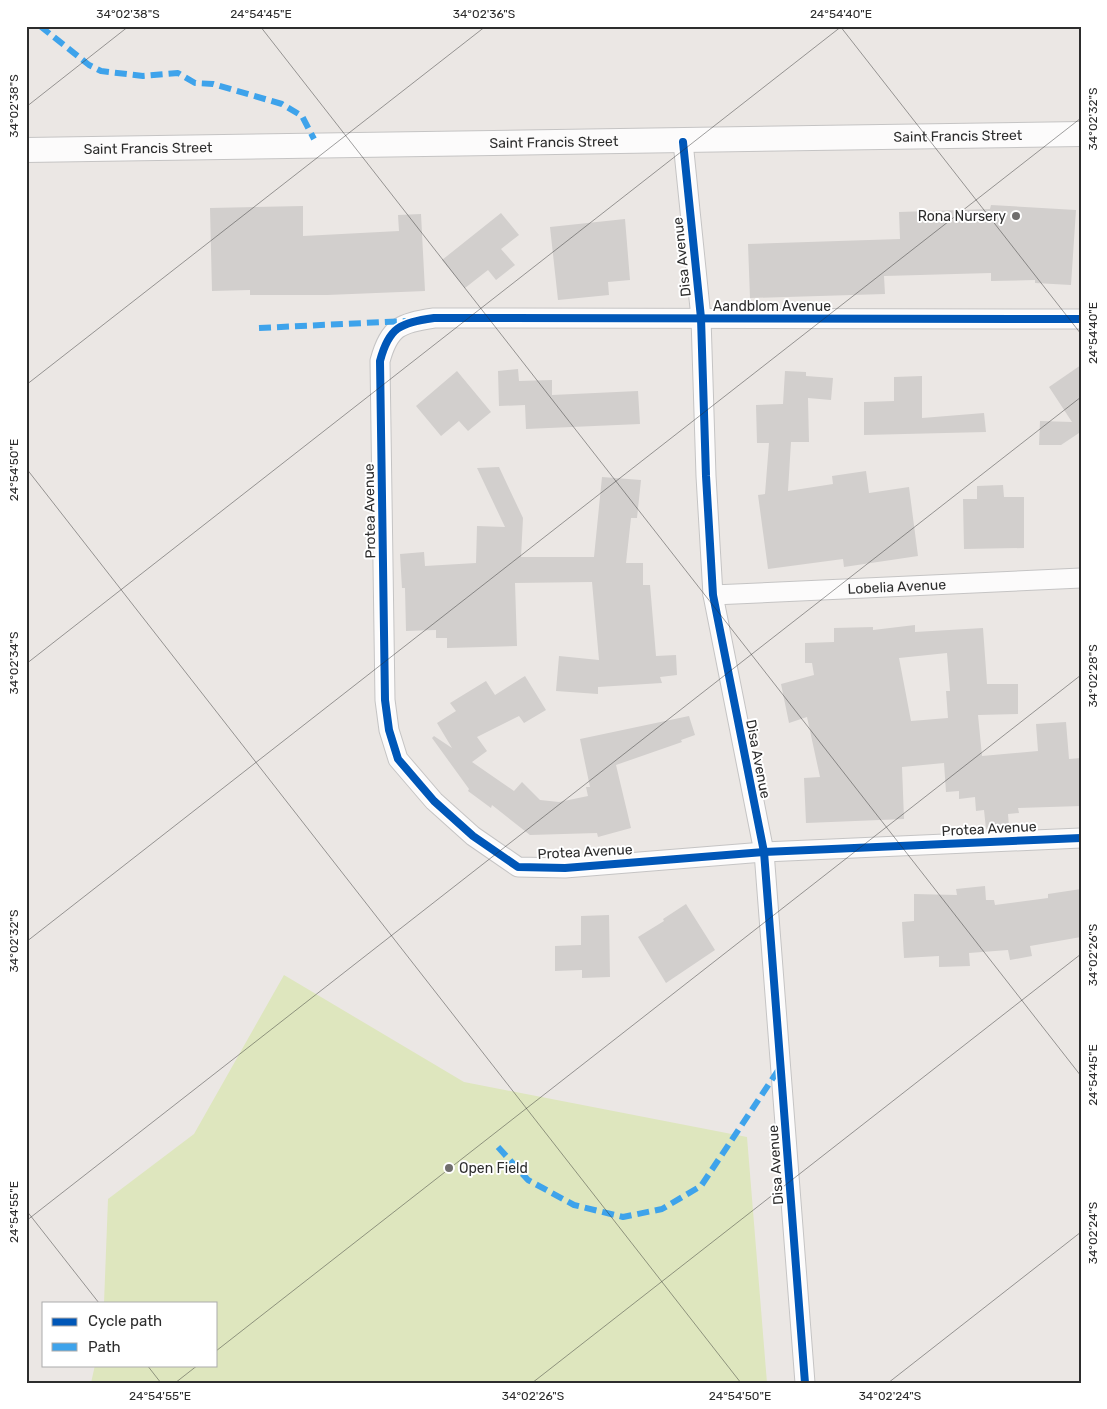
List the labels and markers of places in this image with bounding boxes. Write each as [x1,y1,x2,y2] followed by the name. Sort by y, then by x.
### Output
[918,208,1006,225] place label: Rona Nursery
[1010,210,1022,222] marker: Rona Nursery
[459,1160,528,1177] place label: Open Field
[443,1162,455,1174] marker: Open Field

